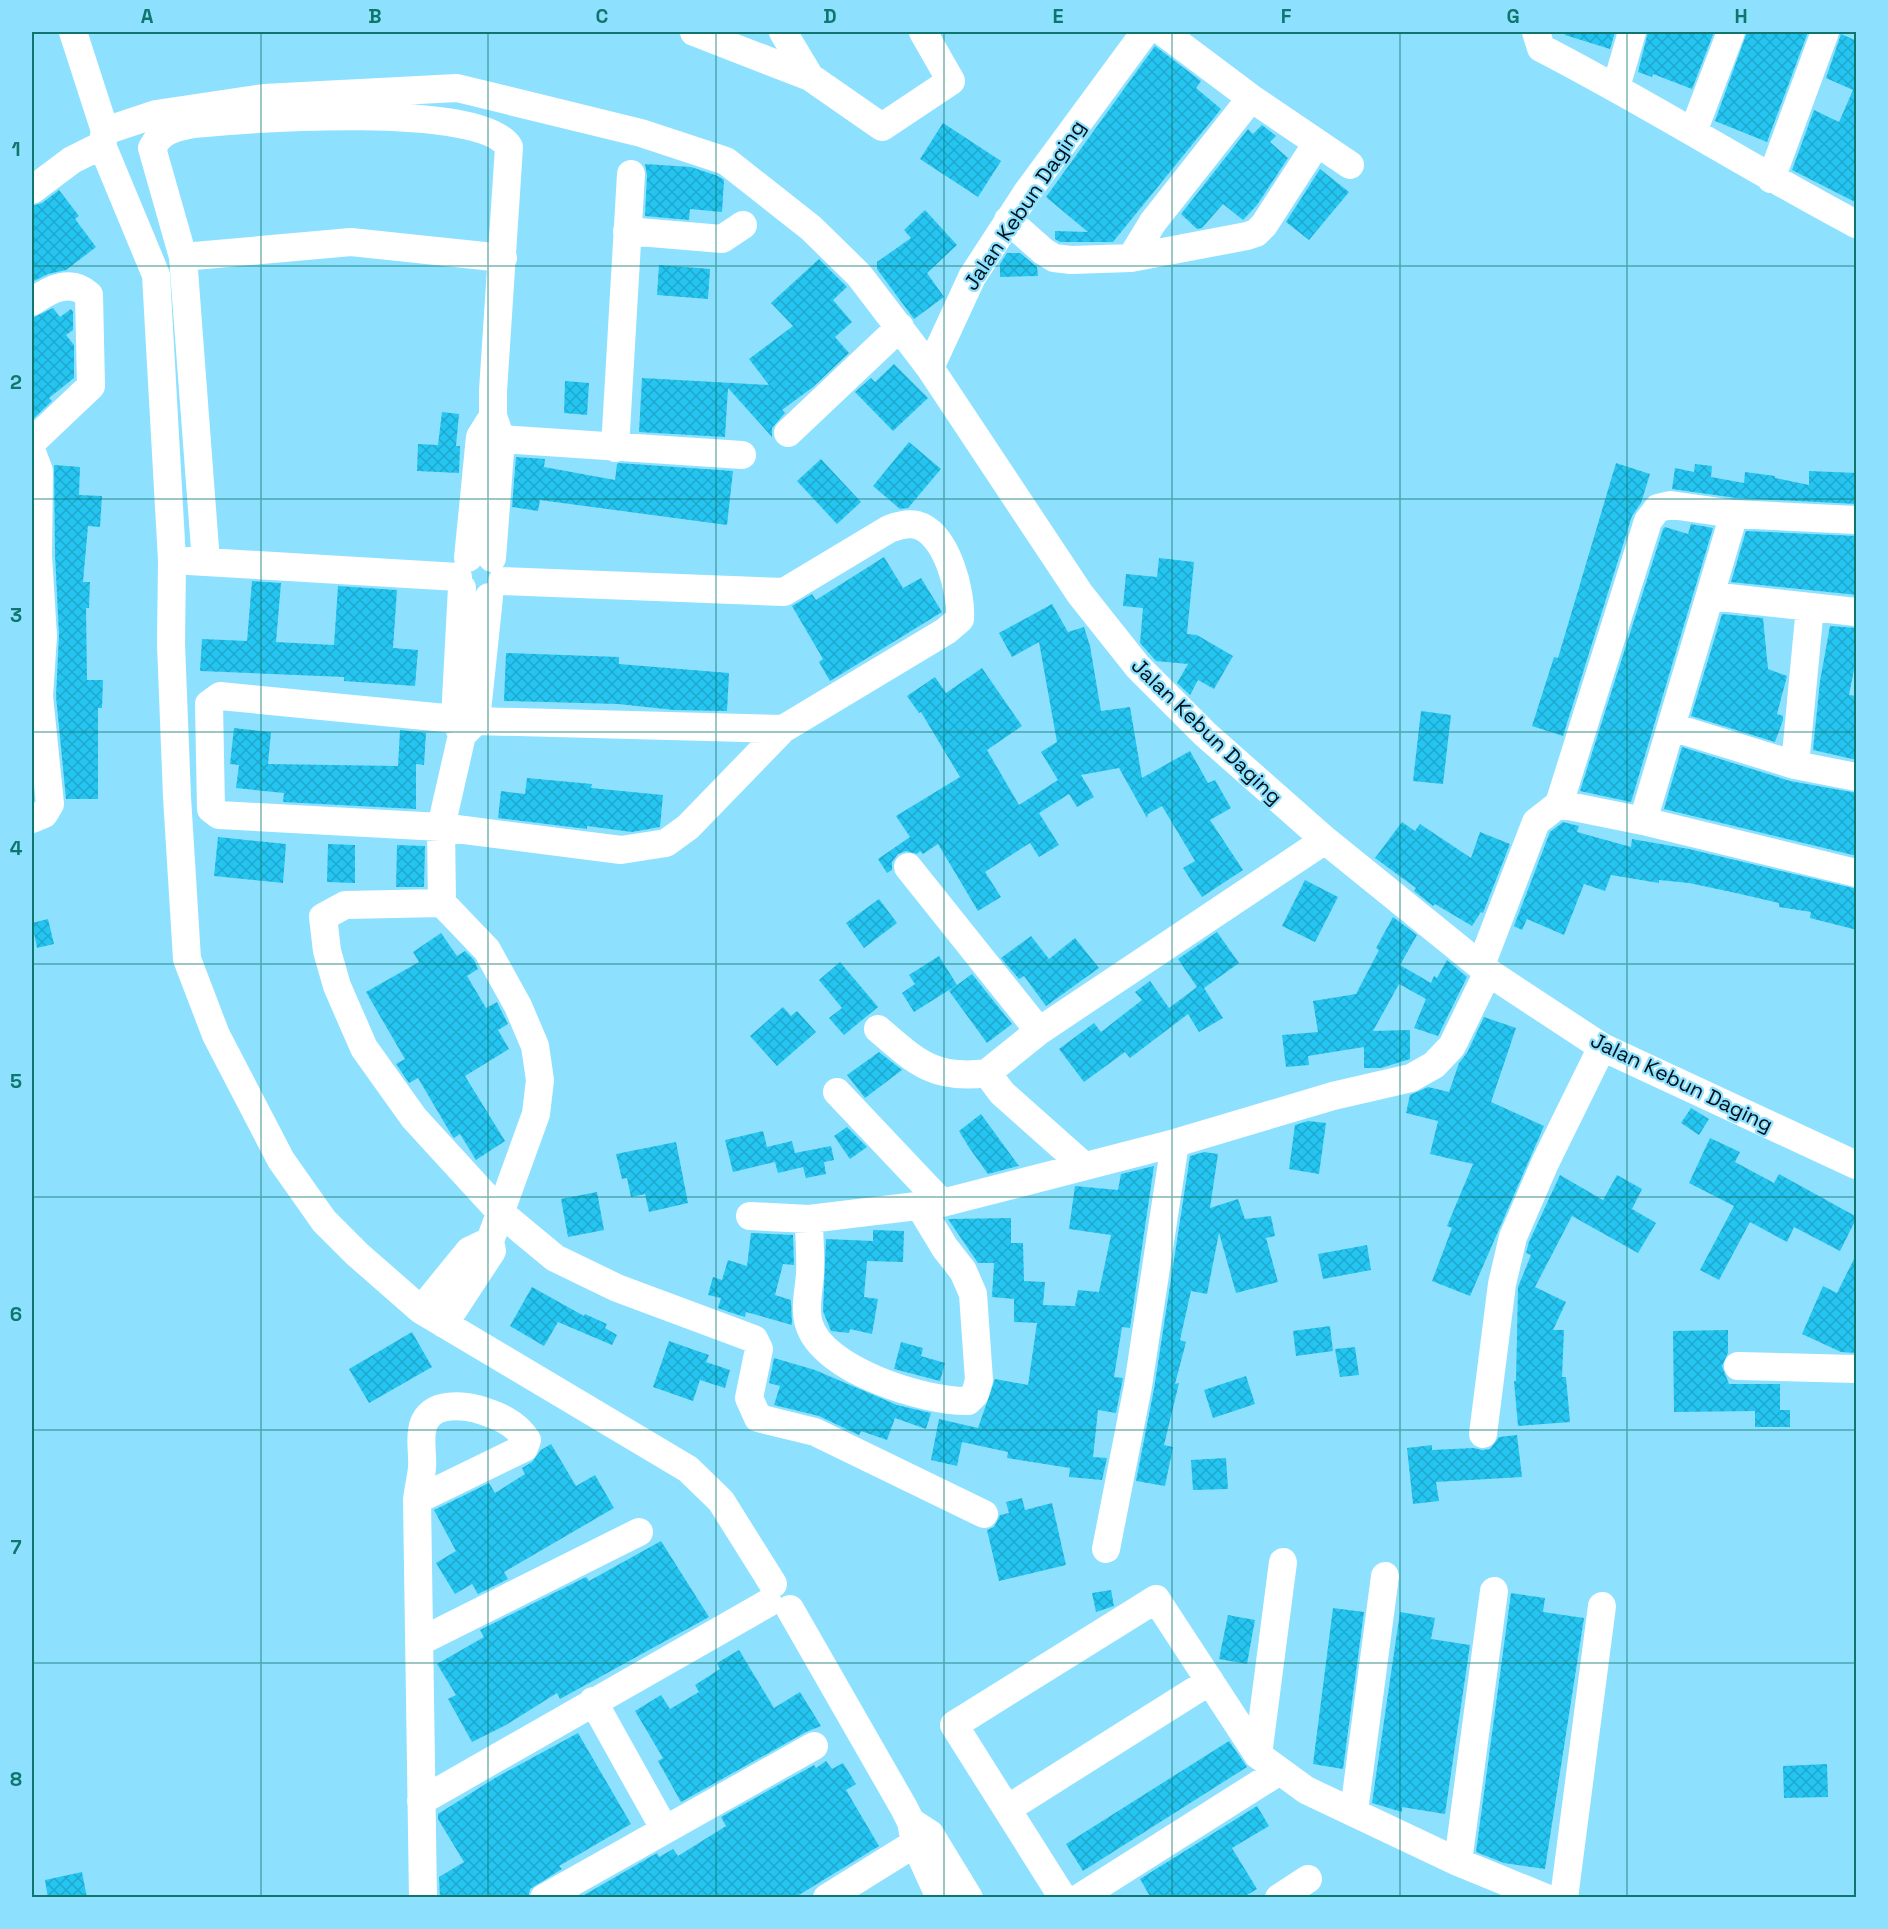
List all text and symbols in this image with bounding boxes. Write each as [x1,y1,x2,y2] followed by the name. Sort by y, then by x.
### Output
[141,3,154,29] text: A
[368,3,382,29] text: B
[596,3,609,29] text: C
[823,3,837,29] text: D
[1052,3,1064,29] text: E
[1281,3,1292,29] text: F
[1506,3,1520,29] text: G
[1734,3,1748,29] text: H
[957,115,1091,295] street label: Jalan Kebun Daging
[11,136,21,162] text: 1
[10,369,22,395] text: 2
[10,602,22,628] text: 3
[1126,652,1288,810] street label: Jalan Kebun Daging
[10,835,23,861] text: 4
[1586,1026,1778,1138] street label: Jalan Kebun Daging
[10,1068,22,1094] text: 5
[10,1301,22,1327] text: 6
[10,1534,22,1560] text: 7
[10,1766,22,1792] text: 8

